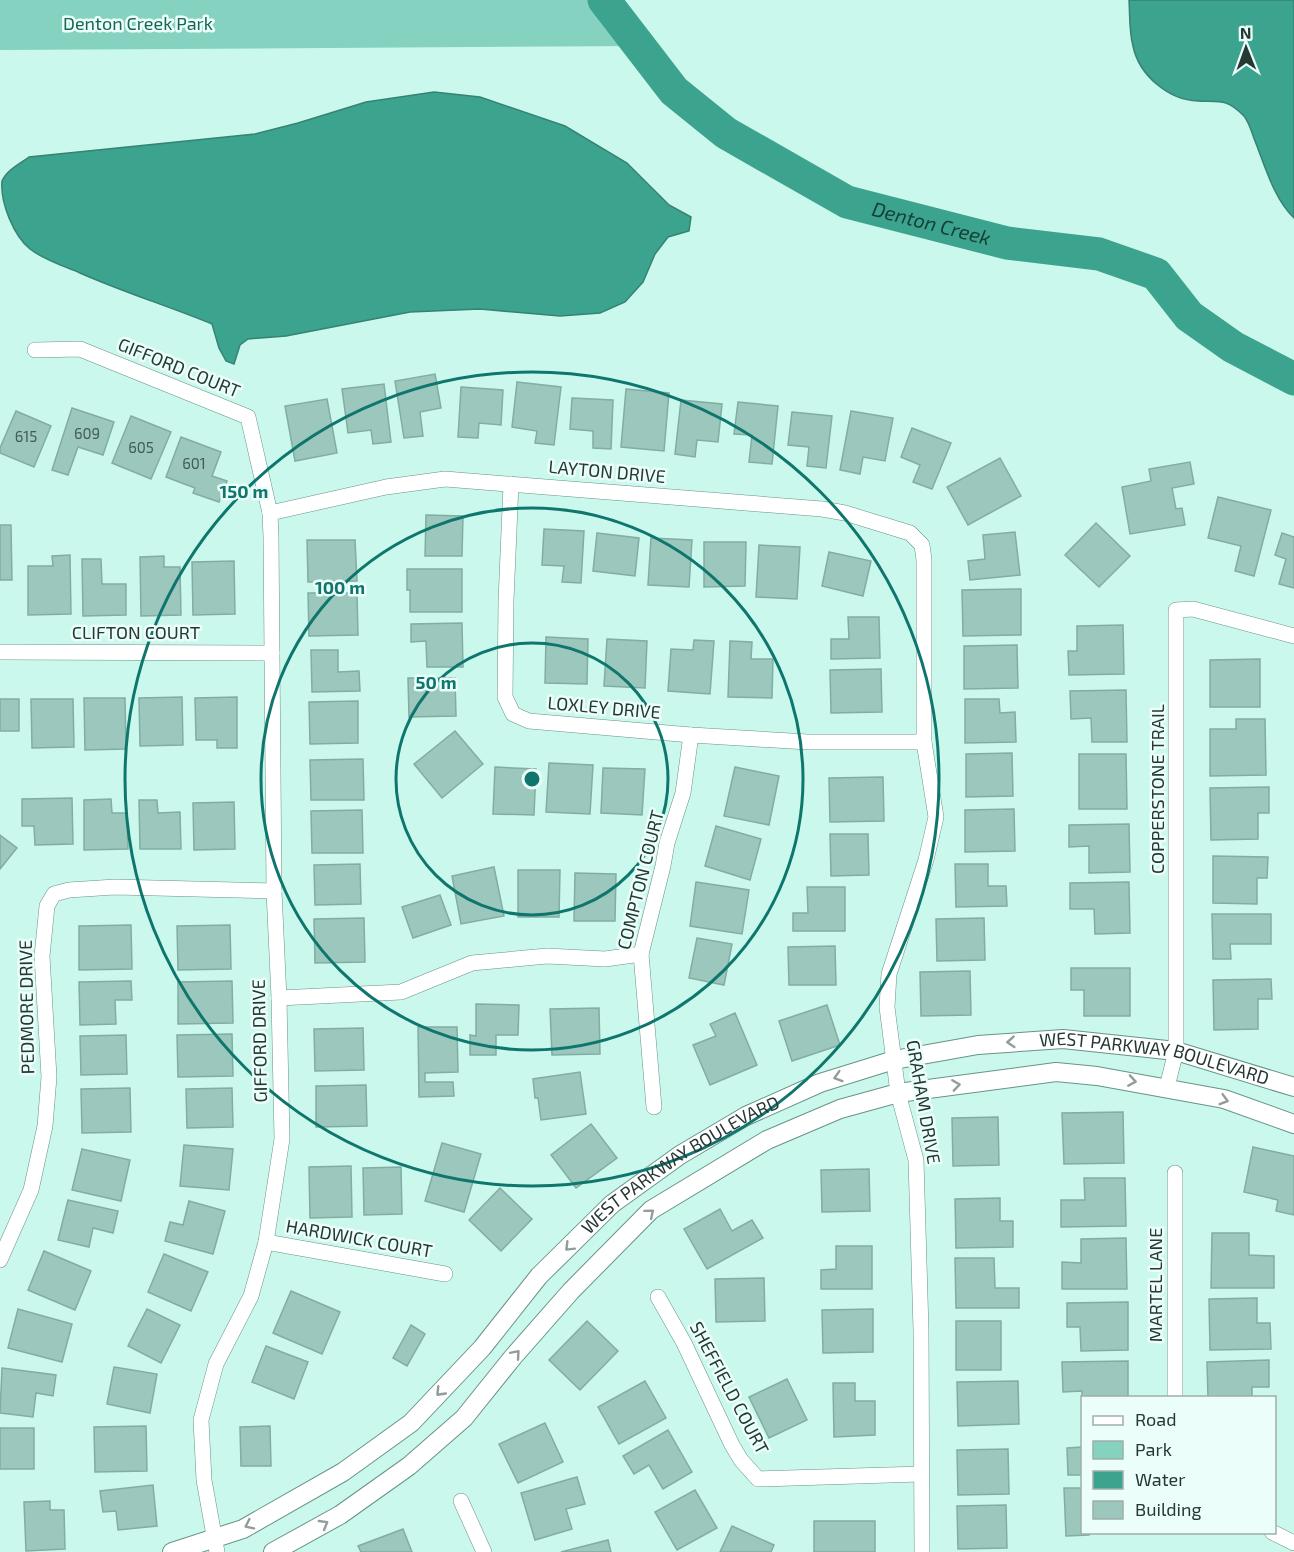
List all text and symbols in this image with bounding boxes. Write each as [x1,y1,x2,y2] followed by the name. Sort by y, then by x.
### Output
[63,12,213,34] park label: Denton Creek Park
[1216,18,1276,78] north arrow
[1240,23,1252,42] text: N
[870,196,993,249] water label: Denton Creek
[115,333,244,402] street label: GIFFORD COURT
[74,424,100,442] house number: 609
[15,427,37,445] house number: 615
[128,438,154,456] house number: 605
[182,454,206,472] house number: 601
[548,455,667,487] street label: LAYTON DRIVE
[220,480,268,502] text: 150 m
[315,576,365,598] text: 100 m
[72,621,201,643] street label: CLIFTON COURT
[415,671,457,693] text: 50 m
[547,691,662,723] street label: LOXLEY DRIVE
[1146,704,1168,874] street label: COPPERSTONE TRAIL
[522,769,542,789] centre of rings
[612,807,668,952] street label: COMPTON COURT
[14,940,38,1074] street label: PEDMORE DRIVE
[247,979,271,1103] street label: GIFFORD DRIVE
[1038,1027,1272,1089] street label: WEST PARKWAY BOULEVARD
[1006,1036,1015,1049] one-way arrow
[902,1038,946,1166] street label: GRAHAM DRIVE
[833,1070,844,1082] one-way arrow
[1128,1075,1137,1087] one-way arrow
[952,1079,961,1092] one-way arrow
[576,1091,782,1238] street label: WEST PARKWAY BOULEVARD
[1218,1093,1229,1105] one-way arrow
[643,1209,654,1220] one-way arrow
[284,1214,435,1262] street label: HARDWICK COURT
[1144,1228,1166,1342] street label: MARTEL LANE
[566,1239,577,1250] one-way arrow
[686,1317,774,1458] street label: SHEFFIELD COURT
[509,1350,520,1361] one-way arrow
[436,1386,447,1396] one-way arrow
[1081,1396,1276,1534] legend
[1135,1408,1176,1430] text: Road
[1135,1438,1172,1460] text: Park
[1135,1468,1185,1490] text: Water
[1135,1498,1202,1520] text: Building
[244,1518,255,1530] one-way arrow
[318,1520,328,1531] one-way arrow

